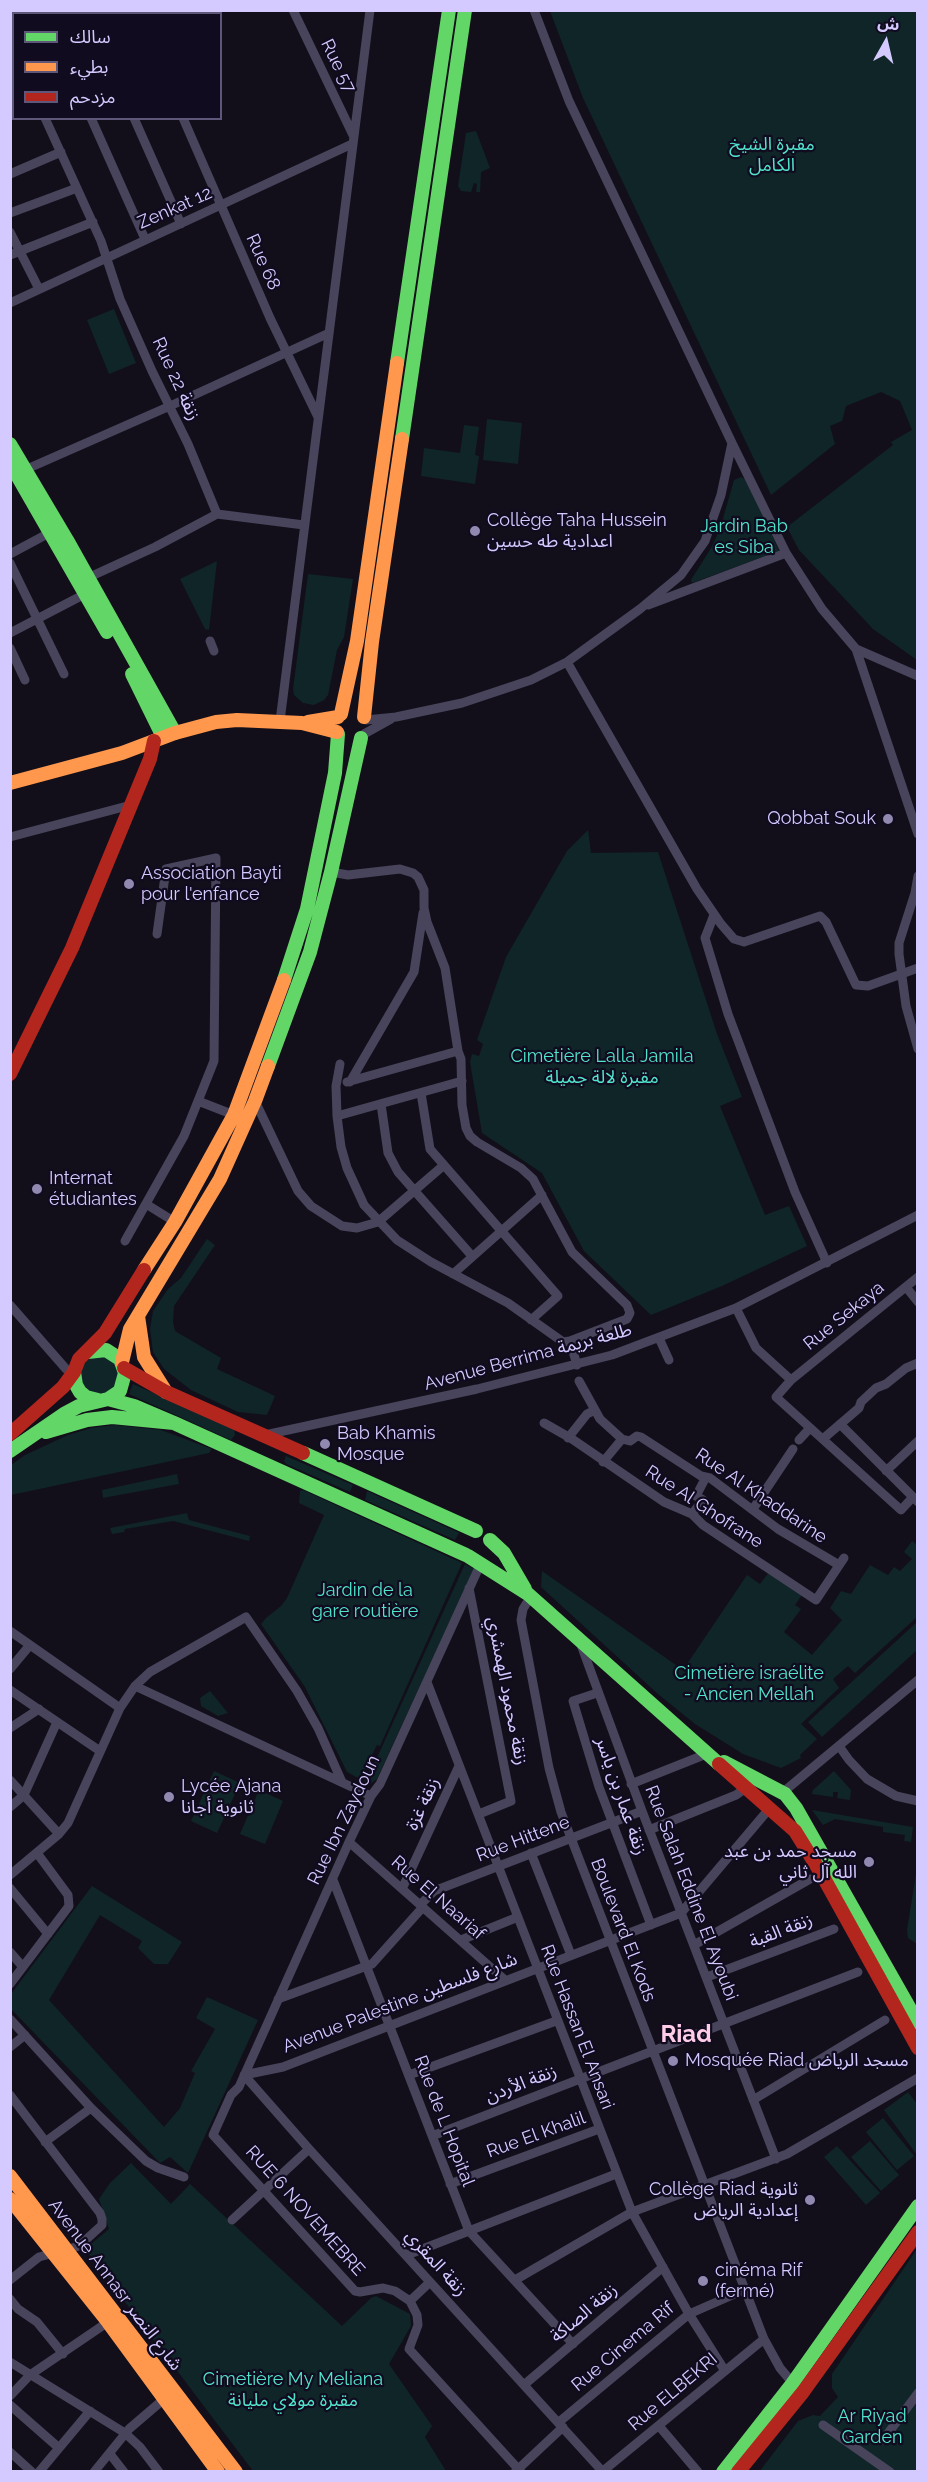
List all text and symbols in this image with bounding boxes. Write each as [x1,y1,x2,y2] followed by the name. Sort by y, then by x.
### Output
[12,12,222,120] legend
[856,12,916,72] north arrow
[876,13,901,35] text: ش
[70,26,111,47] text: سالك
[316,36,360,96] street label: Rue 57
[70,56,108,77] text: بطيء
[70,86,115,107] text: مزدحم
[729,134,815,176] park label: مقبرة الشيخ الكامل
[135,182,215,234] street label: Zenkat 12
[241,231,285,293] street label: Rue 68
[147,334,205,424] street label: Rue 22 زنقة
[487,510,667,552] place label: Collège Taha Hussein اعدادية طه حسين
[700,516,788,558] park label: Jardin Bab es Siba
[468,524,482,538] marker: Collège Taha Hussein اعدادية طه حسين
[767,808,876,830] place label: Qobbat Souk
[881,812,895,826] marker: Qobbat Souk
[141,863,282,906] place label: Association Bayti pour l'enfance
[122,877,136,891] marker: Association Bayti pour l'enfance
[511,1046,693,1088] park label: Cimetière Lalla Jamila مقبرة لالة جميلة
[49,1168,137,1210] place label: Internat étudiantes
[30,1182,44,1196] marker: Internat étudiantes
[799,1277,889,1355] street label: Rue Sekaya
[422,1319,634,1395] street label: Avenue Berrima طلعة بريمة
[337,1423,436,1466] place label: Bab Khamis Mosque
[318,1437,332,1451] marker: Bab Khamis Mosque
[691,1444,831,1548] street label: Rue Al Khaddarine
[641,1461,767,1553] street label: Rue Al Ghofrane
[312,1580,418,1622] park label: Jardin de la gare routière
[482,1615,532,1767] street label: زنقة محمود الهمشري
[674,1663,824,1706] park label: Cimetière israélite - Ancien Mellah
[591,1734,651,1858] street label: زنقة عمار بن ياسر
[303,1752,385,1888] street label: Rue Ibn Zaydoun
[401,1774,445,1834] street label: زنقة غزة
[181,1776,281,1818] place label: Lycée Ajana ثانوية أجانا
[640,1782,742,2004] street label: Rue Salah Eddine El Ayoubi
[162,1790,176,1804] marker: Lycée Ajana ثانوية أجانا
[473,1811,573,1867] street label: Rue Hittene
[724,1841,857,1884] place label: مسجد حمد بن عبد الله آل ثاني
[387,1851,489,1945] street label: Rue El Naariaf
[586,1855,660,2005] street label: Boulevard El Kods
[862,1855,876,1869] marker: مسجد حمد بن عبد الله آل ثاني
[746,1909,816,1953] street label: زنقة القبة
[536,1942,618,2112] street label: Rue Hassan El Ansari
[280,1948,520,2058] street label: Avenue Palestine شارع فلسطين
[660,2021,712,2049] district label: Riad
[685,2050,909,2072] place label: Mosquée Riad مسجد الرياض
[409,2052,479,2190] street label: Rue de L Hopital
[666,2054,680,2068] marker: Mosquée Riad مسجد الرياض
[482,2060,560,2108] street label: زنقة الأردن
[484,2107,588,2163] street label: Rue El Khalil
[241,2141,369,2281] street label: RUE 6 NOVEMEBRE
[649,2179,798,2222] place label: Collège Riad ثانوية إعدادية الرياض
[803,2193,817,2207] marker: Collège Riad ثانوية إعدادية الرياض
[43,2195,187,2375] street label: Avenue Annasr شارع النصر
[400,2225,472,2301] street label: زنقة المقري
[715,2260,802,2302] place label: cinéma Rif (fermé)
[696,2274,710,2288] marker: cinéma Rif (fermé)
[546,2279,622,2347] street label: زنقة الصاكة
[567,2298,679,2396] street label: Rue Cinema Rif
[624,2348,722,2436] street label: Rue ELBEKRI
[203,2369,383,2412] park label: Cimetière My Meliana مقبرة مولاي مليانة
[837,2406,907,2448] park label: Ar Riyad Garden

